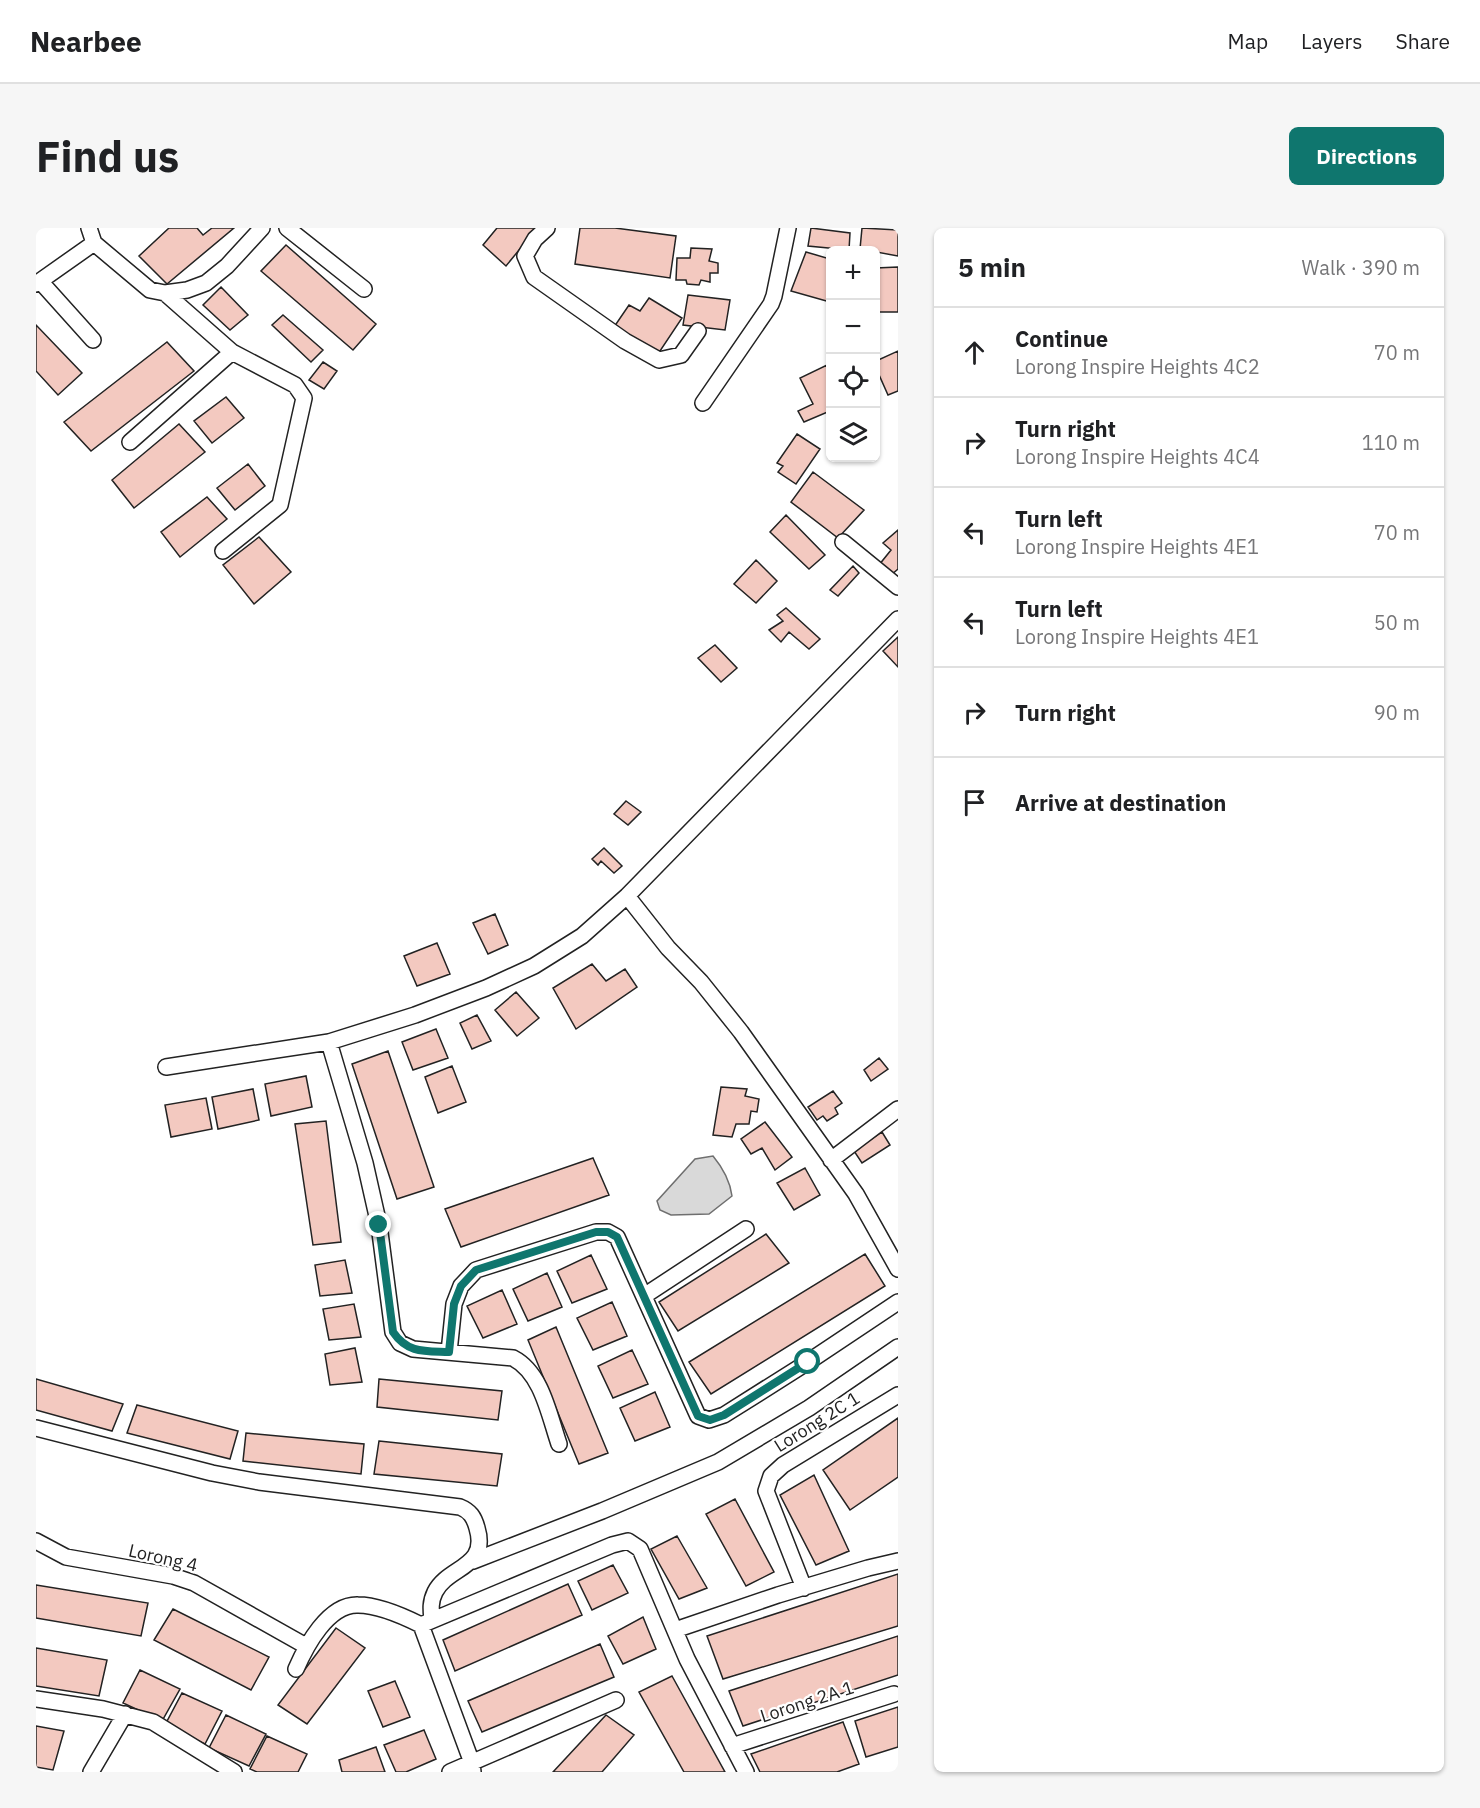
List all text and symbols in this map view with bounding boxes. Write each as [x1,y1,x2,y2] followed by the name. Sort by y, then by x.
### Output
[30,23,142,60] text: Nearbee
[1228,27,1268,55] text: Map
[1301,27,1363,55] text: Layers
[1396,27,1450,55] text: Share
[1289,127,1444,185] button: Directions
[36,129,179,184] text: Find us
[826,246,880,462] map controls
[826,246,880,300] button: +
[958,250,1026,284] text: 5 min
[1302,254,1420,281] text: Walk · 390 m
[826,300,880,354] button: −
[1015,324,1108,353] text: Continue
[958,336,991,369] icon: ahead
[1374,339,1420,366] text: 70 m
[1015,353,1260,380] text: Lorong Inspire Heights 4C2
[826,354,880,408] button: locate
[826,408,880,462] button: layers
[1015,414,1116,443] text: Turn right
[958,426,991,459] icon: right
[1362,429,1420,456] text: 110 m
[1015,443,1260,470] text: Lorong Inspire Heights 4C4
[1015,504,1103,533] text: Turn left
[958,516,991,549] icon: left
[1374,519,1420,546] text: 70 m
[1015,533,1259,560] text: Lorong Inspire Heights 4E1
[1015,594,1103,623] text: Turn left
[958,606,991,639] icon: left
[1374,609,1420,636] text: 50 m
[1015,623,1259,650] text: Lorong Inspire Heights 4E1
[958,696,991,729] icon: right
[1015,698,1116,727] text: Turn right
[1374,699,1420,726] text: 90 m
[958,786,991,819] icon: arrive
[1015,788,1226,817] text: Arrive at destination
[365,1211,391,1237] route end
[794,1348,820,1374] route start
[770,1386,864,1457] street label: Lorong 2C 1
[126,1538,200,1577] street label: Lorong 4
[757,1676,856,1727] street label: Lorong 2A 1

